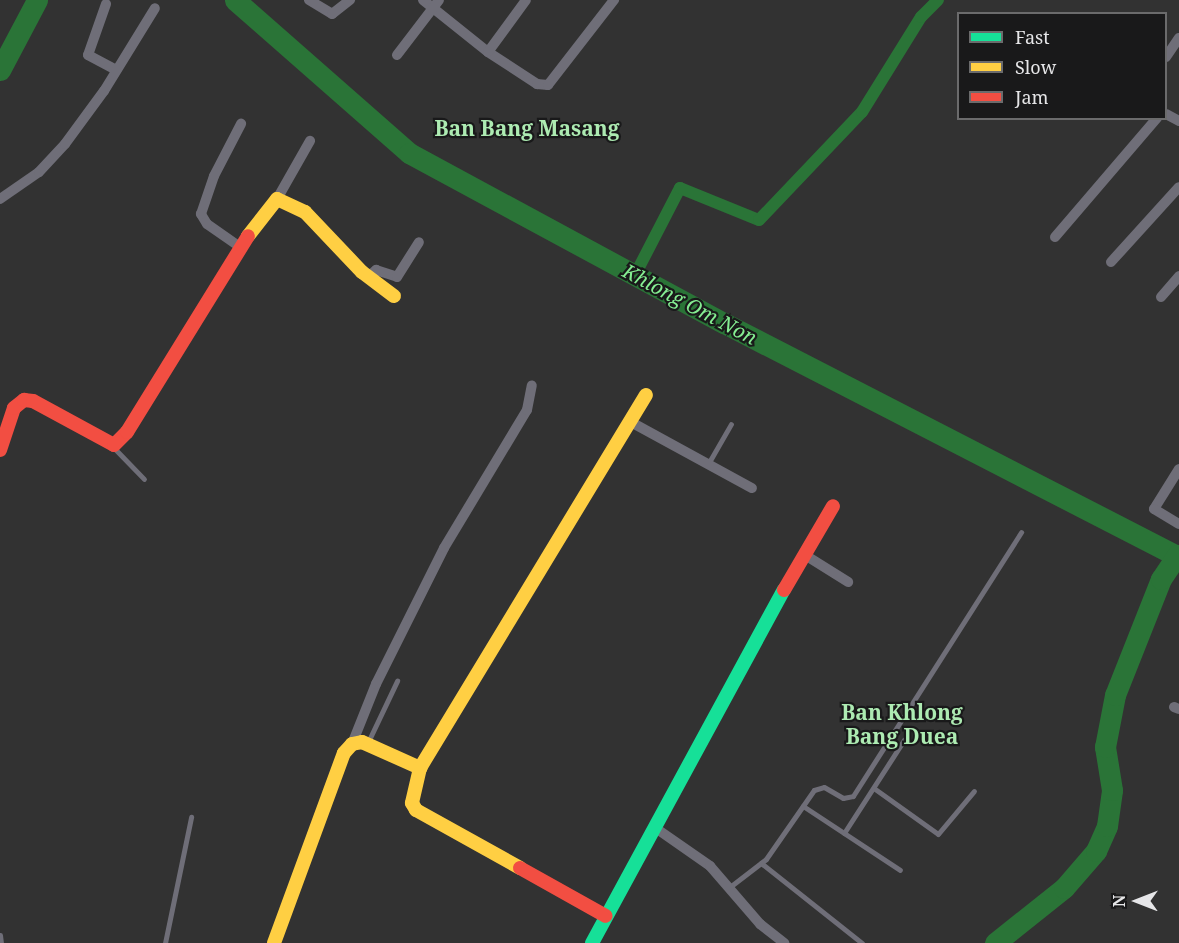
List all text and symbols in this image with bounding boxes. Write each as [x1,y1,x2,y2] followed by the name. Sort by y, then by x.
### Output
[957,12,1167,120] legend
[1015,25,1050,49] text: Fast
[1015,55,1056,79] text: Slow
[1015,85,1049,109] text: Jam
[434,115,620,141] district label: Ban Bang Masang
[619,259,761,349] water label: Khlong Om Non
[841,699,963,749] district label: Ban Khlong Bang Duea
[1107,871,1167,931] north arrow
[1108,895,1130,907] text: N

